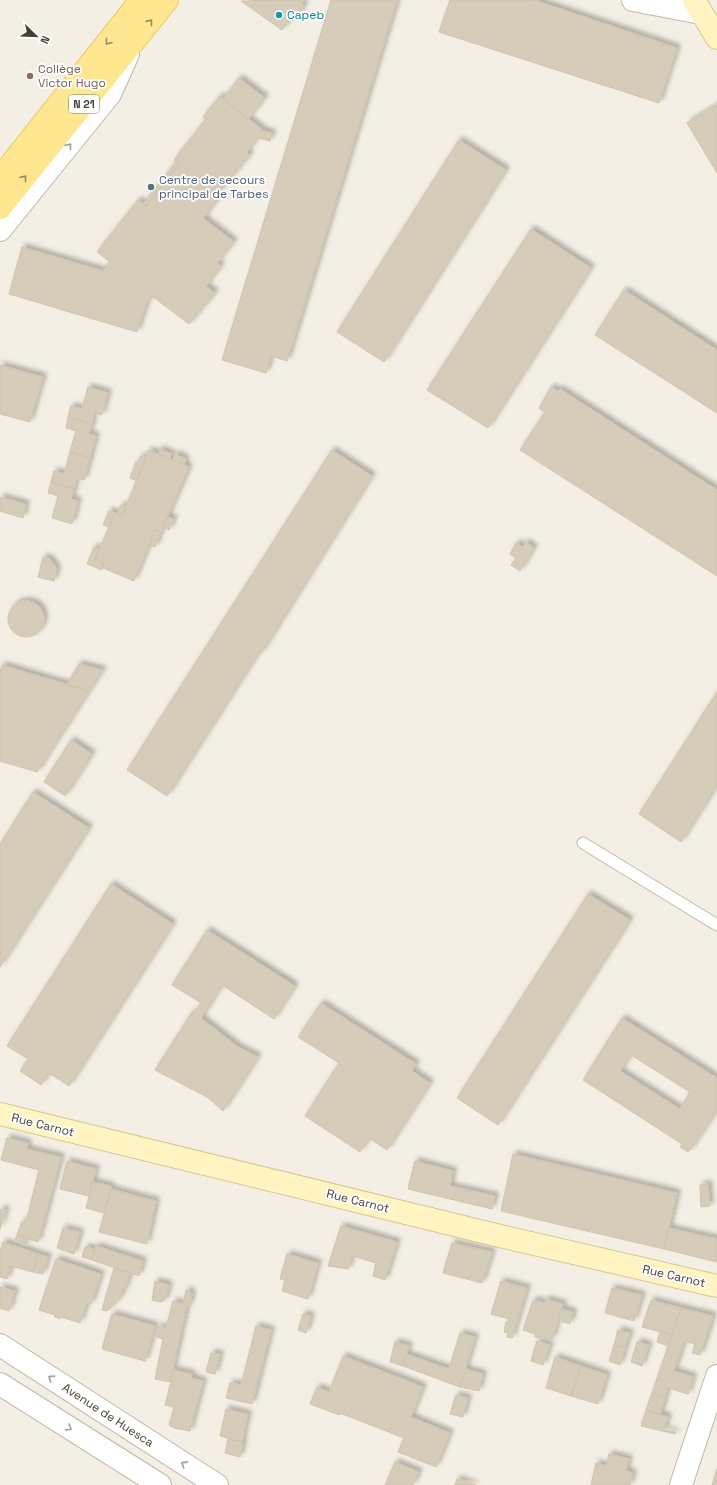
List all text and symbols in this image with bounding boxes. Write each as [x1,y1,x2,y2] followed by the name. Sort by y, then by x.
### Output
[287,7,324,23] place label: Capeb
[274,10,284,20] marker: Capeb
[16,16,56,56] north arrow
[145,19,152,26] one-way arrow
[37,34,53,46] text: N
[106,37,113,44] one-way arrow
[38,61,106,91] place label: Collège Victor Hugo
[25,71,35,81] marker: Collège Victor Hugo
[69,95,99,113] road number: N 21
[64,143,71,150] one-way arrow
[159,172,269,202] place label: Centre de secours principal de Tarbes
[20,175,27,182] one-way arrow
[146,182,156,192] marker: Centre de secours principal de Tarbes
[10,1109,76,1141] street label: Rue Carnot
[325,1185,391,1217] street label: Rue Carnot
[641,1261,707,1291] street label: Rue Carnot
[48,1375,55,1383] one-way arrow
[59,1379,157,1451] street label: Avenue de Huesca
[64,1423,71,1430] one-way arrow
[181,1461,188,1469] one-way arrow

